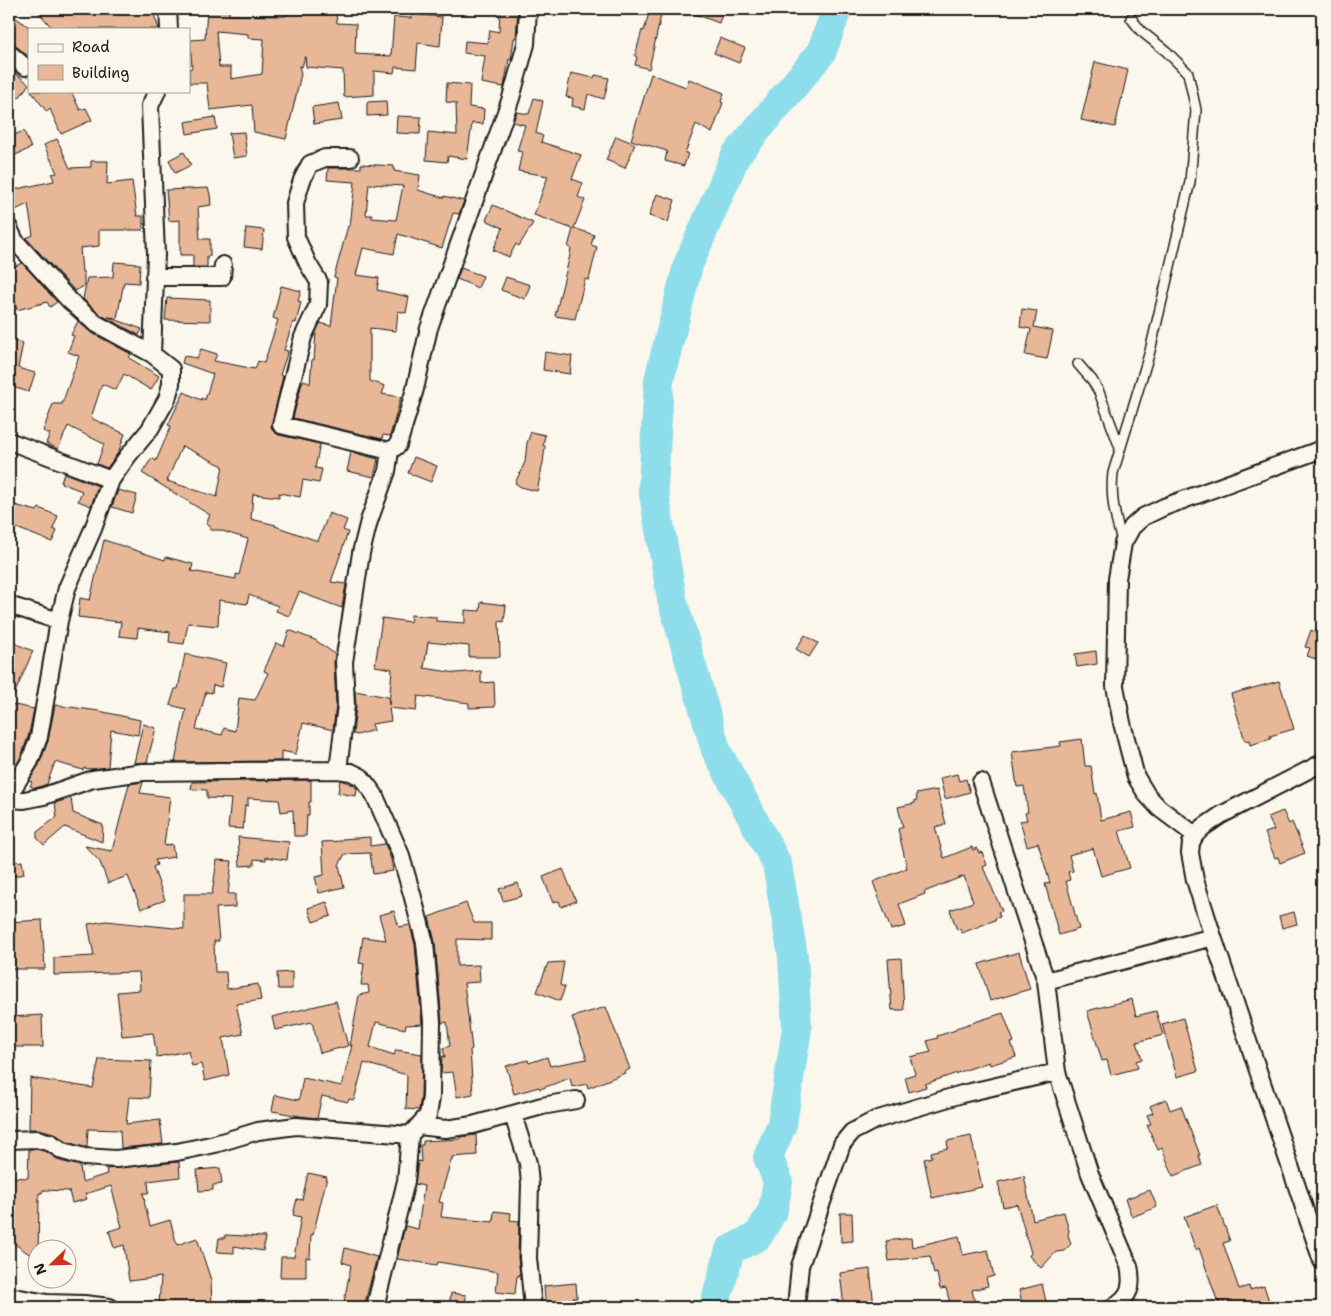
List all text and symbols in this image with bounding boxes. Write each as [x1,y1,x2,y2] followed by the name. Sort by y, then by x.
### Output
[28,28,190,92] legend
[72,37,110,57] text: Road
[72,63,129,83] text: Building
[28,1238,78,1288] north arrow
[30,1260,50,1278] text: N

